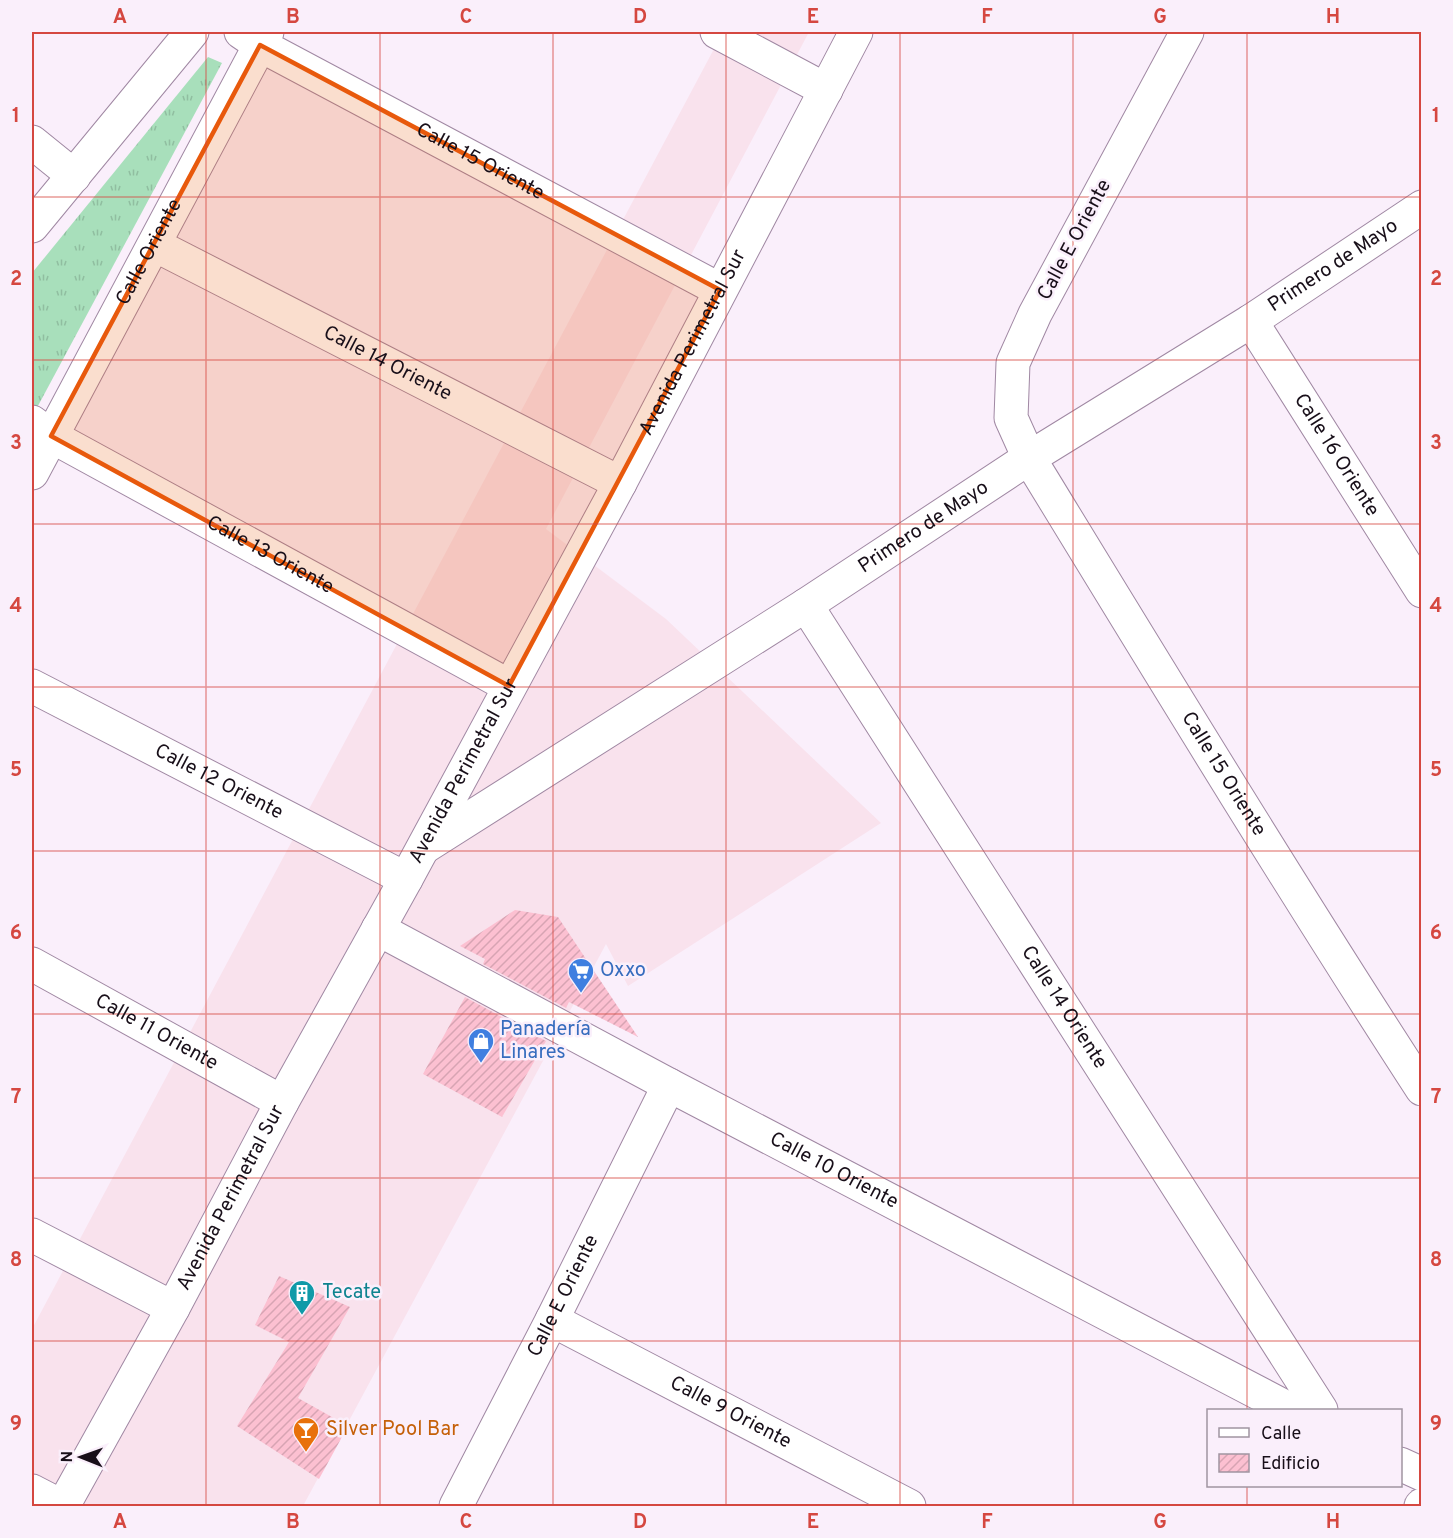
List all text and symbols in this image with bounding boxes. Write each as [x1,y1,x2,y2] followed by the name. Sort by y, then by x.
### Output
[113,5,127,31] text: A
[286,5,300,31] text: B
[460,5,472,31] text: C
[633,5,647,31] text: D
[807,5,819,31] text: E
[981,5,993,31] text: F
[1153,5,1167,31] text: G
[1326,5,1340,31] text: H
[12,104,20,130] text: 1
[1432,104,1440,130] text: 1
[411,117,548,207] street label: Calle 15 Oriente
[1032,175,1118,305] street label: Calle E Oriente
[111,195,189,310] street label: Calle Oriente
[1263,213,1403,319] street label: Primero de Mayo
[634,245,753,440] street label: Avenida Perimetral Sur
[10,267,22,293] text: 2
[1430,267,1442,293] text: 2
[319,320,456,408] street label: Calle 14 Oriente
[1287,389,1385,522] street label: Calle 16 Oriente
[10,431,22,457] text: 3
[1430,431,1442,457] text: 3
[854,475,994,580] street label: Primero de Mayo
[202,510,338,601] street label: Calle 13 Oriente
[10,594,22,620] text: 4
[1430,594,1442,620] text: 4
[404,674,525,868] street label: Avenida Perimetral Sur
[1175,707,1271,841] street label: Calle 15 Oriente
[150,738,287,826] street label: Calle 12 Oriente
[10,758,22,784] text: 5
[1430,758,1442,784] text: 5
[10,921,22,947] text: 6
[1430,921,1442,947] text: 6
[1015,941,1113,1074] street label: Calle 14 Oriente
[566,956,596,994] supermarket icon: Oxxo
[600,958,646,984] place label: Oxxo
[90,988,222,1077] street label: Calle 11 Oriente
[500,1017,591,1066] place label: Panadería Linares
[466,1026,496,1064] shop icon: Panadería Linares
[11,1085,21,1111] text: 7
[1431,1085,1441,1111] text: 7
[171,1100,291,1295] street label: Avenida Perimetral Sur
[765,1127,903,1215] street label: Calle 10 Oriente
[522,1230,605,1362] street label: Calle E Oriente
[10,1248,22,1274] text: 8
[1430,1248,1442,1274] text: 8
[287,1278,317,1316] building icon: Tecate
[322,1280,381,1306] place label: Tecate
[665,1370,796,1455] street label: Calle 9 Oriente
[1207,1409,1402,1487] legend
[10,1412,22,1438] text: 9
[1430,1412,1442,1438] text: 9
[291,1415,321,1453] bar icon: Silver Pool Bar
[326,1417,459,1443] place label: Silver Pool Bar
[1261,1423,1301,1446] text: Calle
[51,1427,111,1487] north arrow
[58,1451,78,1463] text: N
[1261,1453,1320,1476] text: Edificio
[113,1510,127,1536] text: A
[286,1510,300,1536] text: B
[460,1510,472,1536] text: C
[633,1510,647,1536] text: D
[807,1510,819,1536] text: E
[981,1510,993,1536] text: F
[1153,1510,1167,1536] text: G
[1326,1510,1340,1536] text: H

